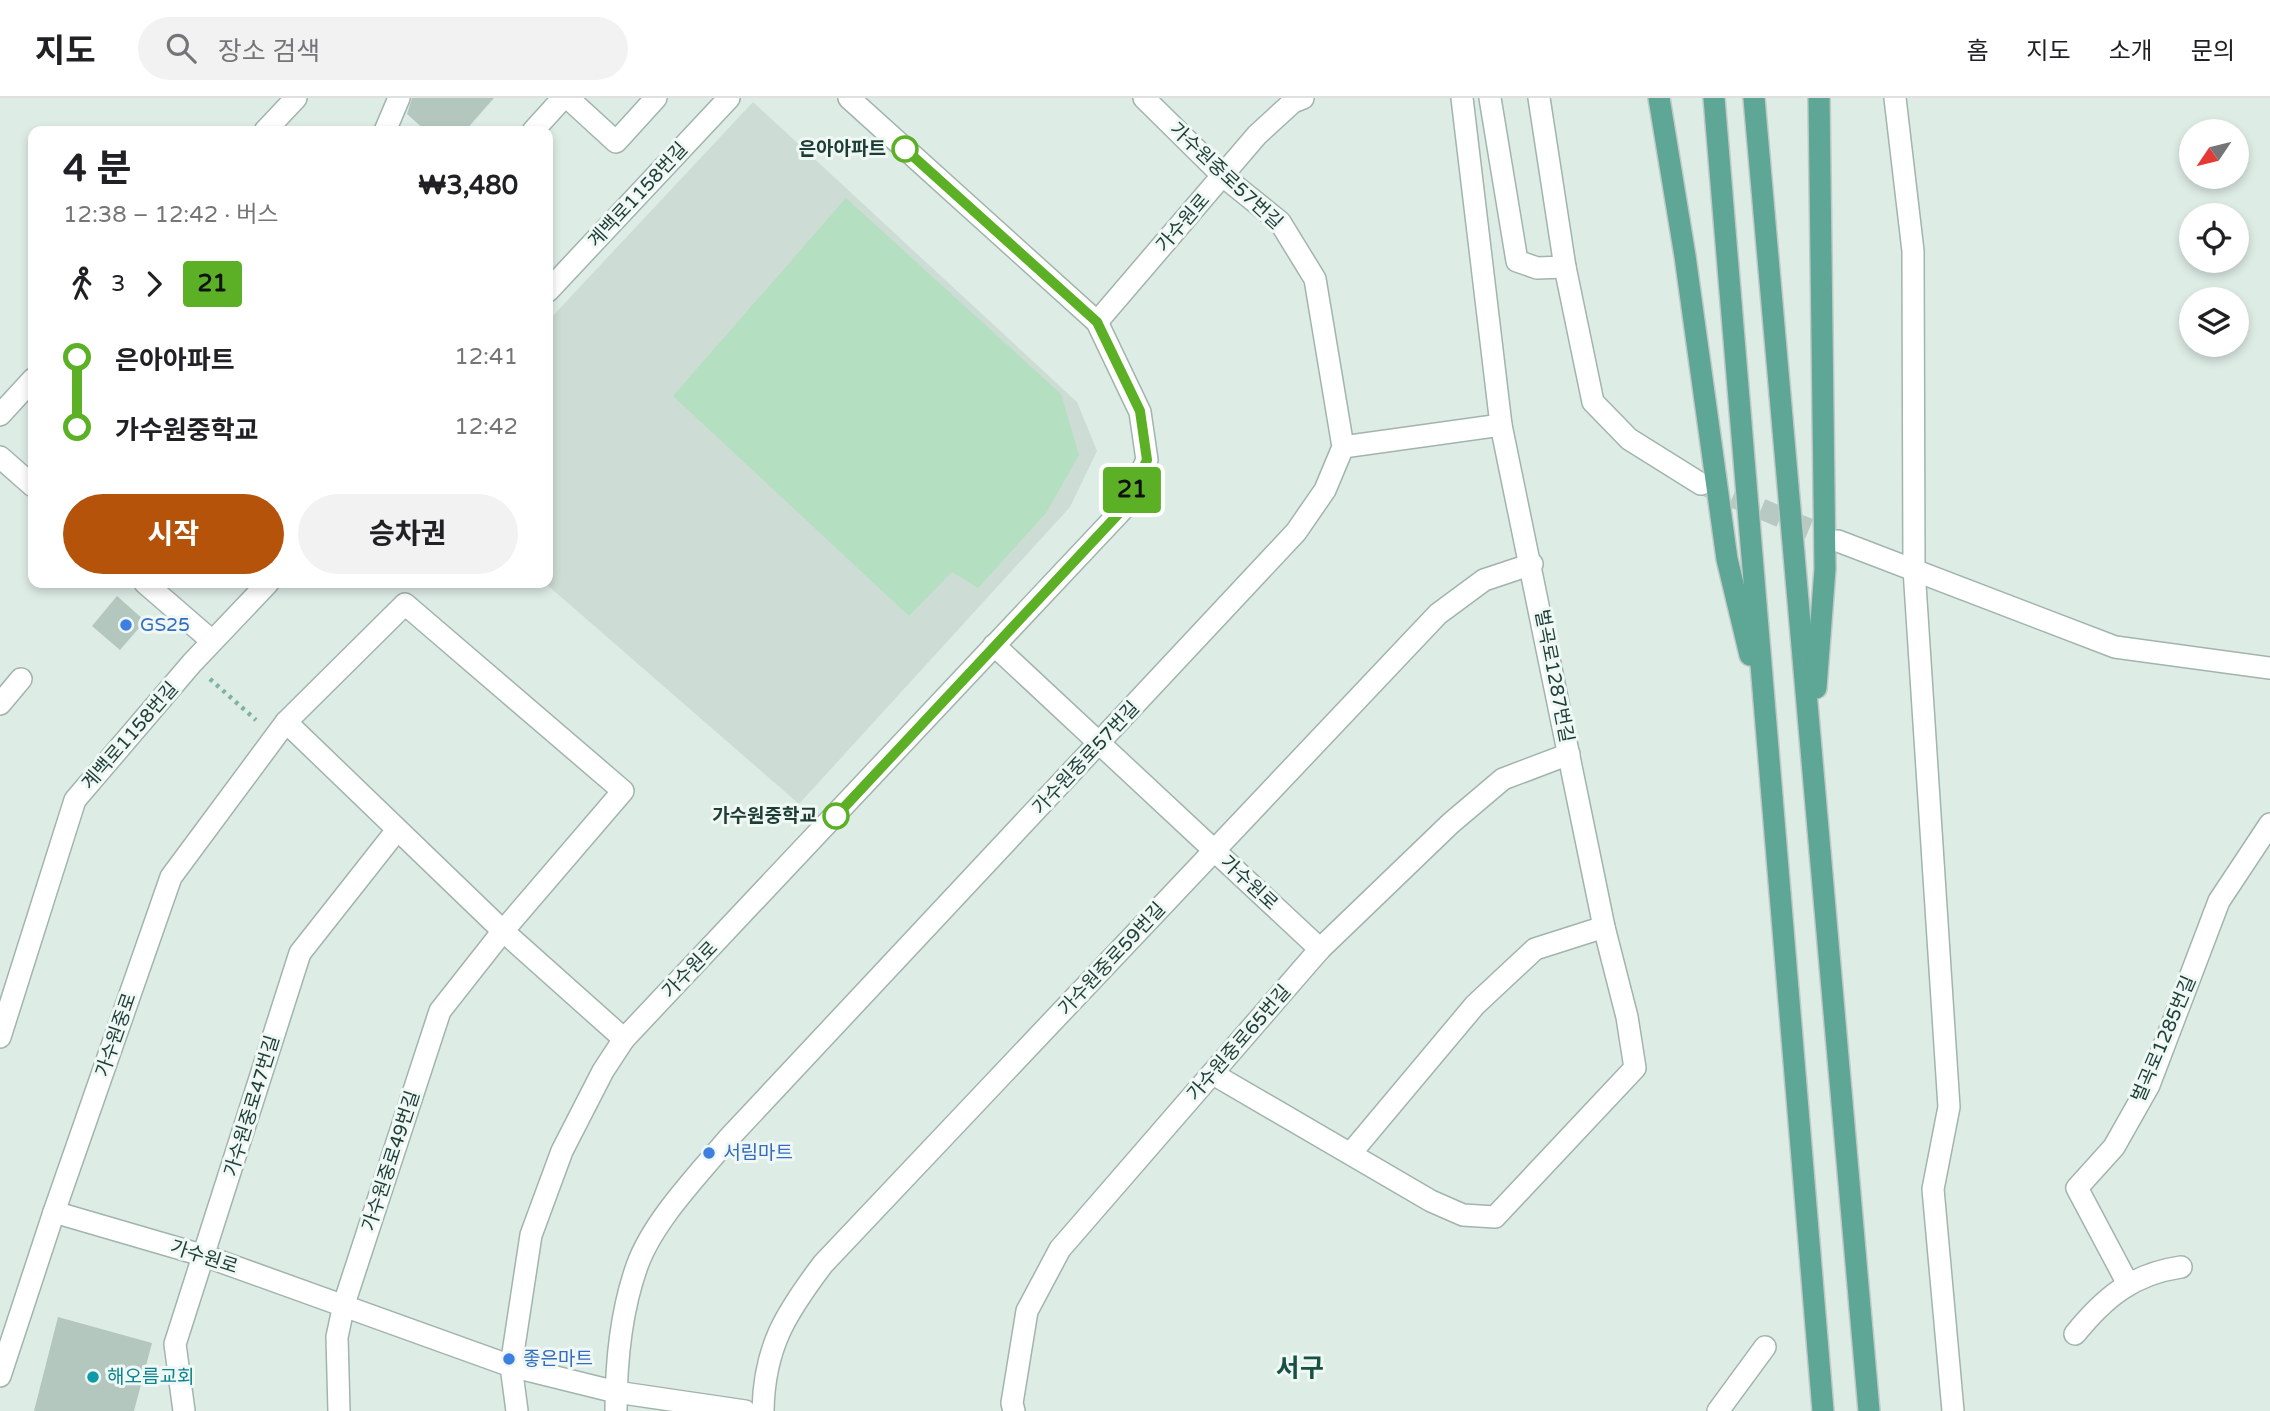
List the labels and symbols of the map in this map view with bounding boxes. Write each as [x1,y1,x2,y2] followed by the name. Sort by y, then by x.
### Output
[1165,118,1287,234] street label: 가수원중로57번길
[2179,119,2249,189] north arrow
[892,136,918,162] marker: 은아아파트
[584,138,692,252] street label: 계백로1158번길
[799,138,886,160] place label: 은아아파트
[1152,189,1214,257] street label: 가수원로
[1100,467,1164,513] line badge: 21
[1530,608,1578,744] street label: 벌곡로1287번길
[140,614,190,636] place label: GS25
[118,617,134,633] marker: GS25
[77,678,183,794] street label: 계백로1158번길
[1028,697,1144,819] street label: 가수원중로57번길
[823,803,849,829] marker: 가수원중학교
[712,805,817,827] place label: 가수원중학교
[1216,851,1282,915] street label: 가수원로
[1054,898,1170,1020] street label: 가수원중로59번길
[658,937,722,1003] street label: 가수원로
[2127,973,2201,1105] street label: 벌곡로1285번길
[1183,981,1295,1105] street label: 가수원중로65번길
[91,990,141,1080] street label: 가수원중로
[220,1033,284,1179] street label: 가수원중로47번길
[358,1088,424,1234] street label: 가수원중로49번길
[723,1142,793,1164] place label: 서림마트
[701,1145,717,1161] marker: 서림마트
[167,1236,241,1278] street label: 가수원로
[523,1348,593,1370] place label: 좋은마트
[501,1351,517,1367] marker: 좋은마트
[1276,1353,1324,1384] district label: 서구
[107,1366,194,1388] place label: 해오름교회
[85,1369,101,1385] marker: 해오름교회

